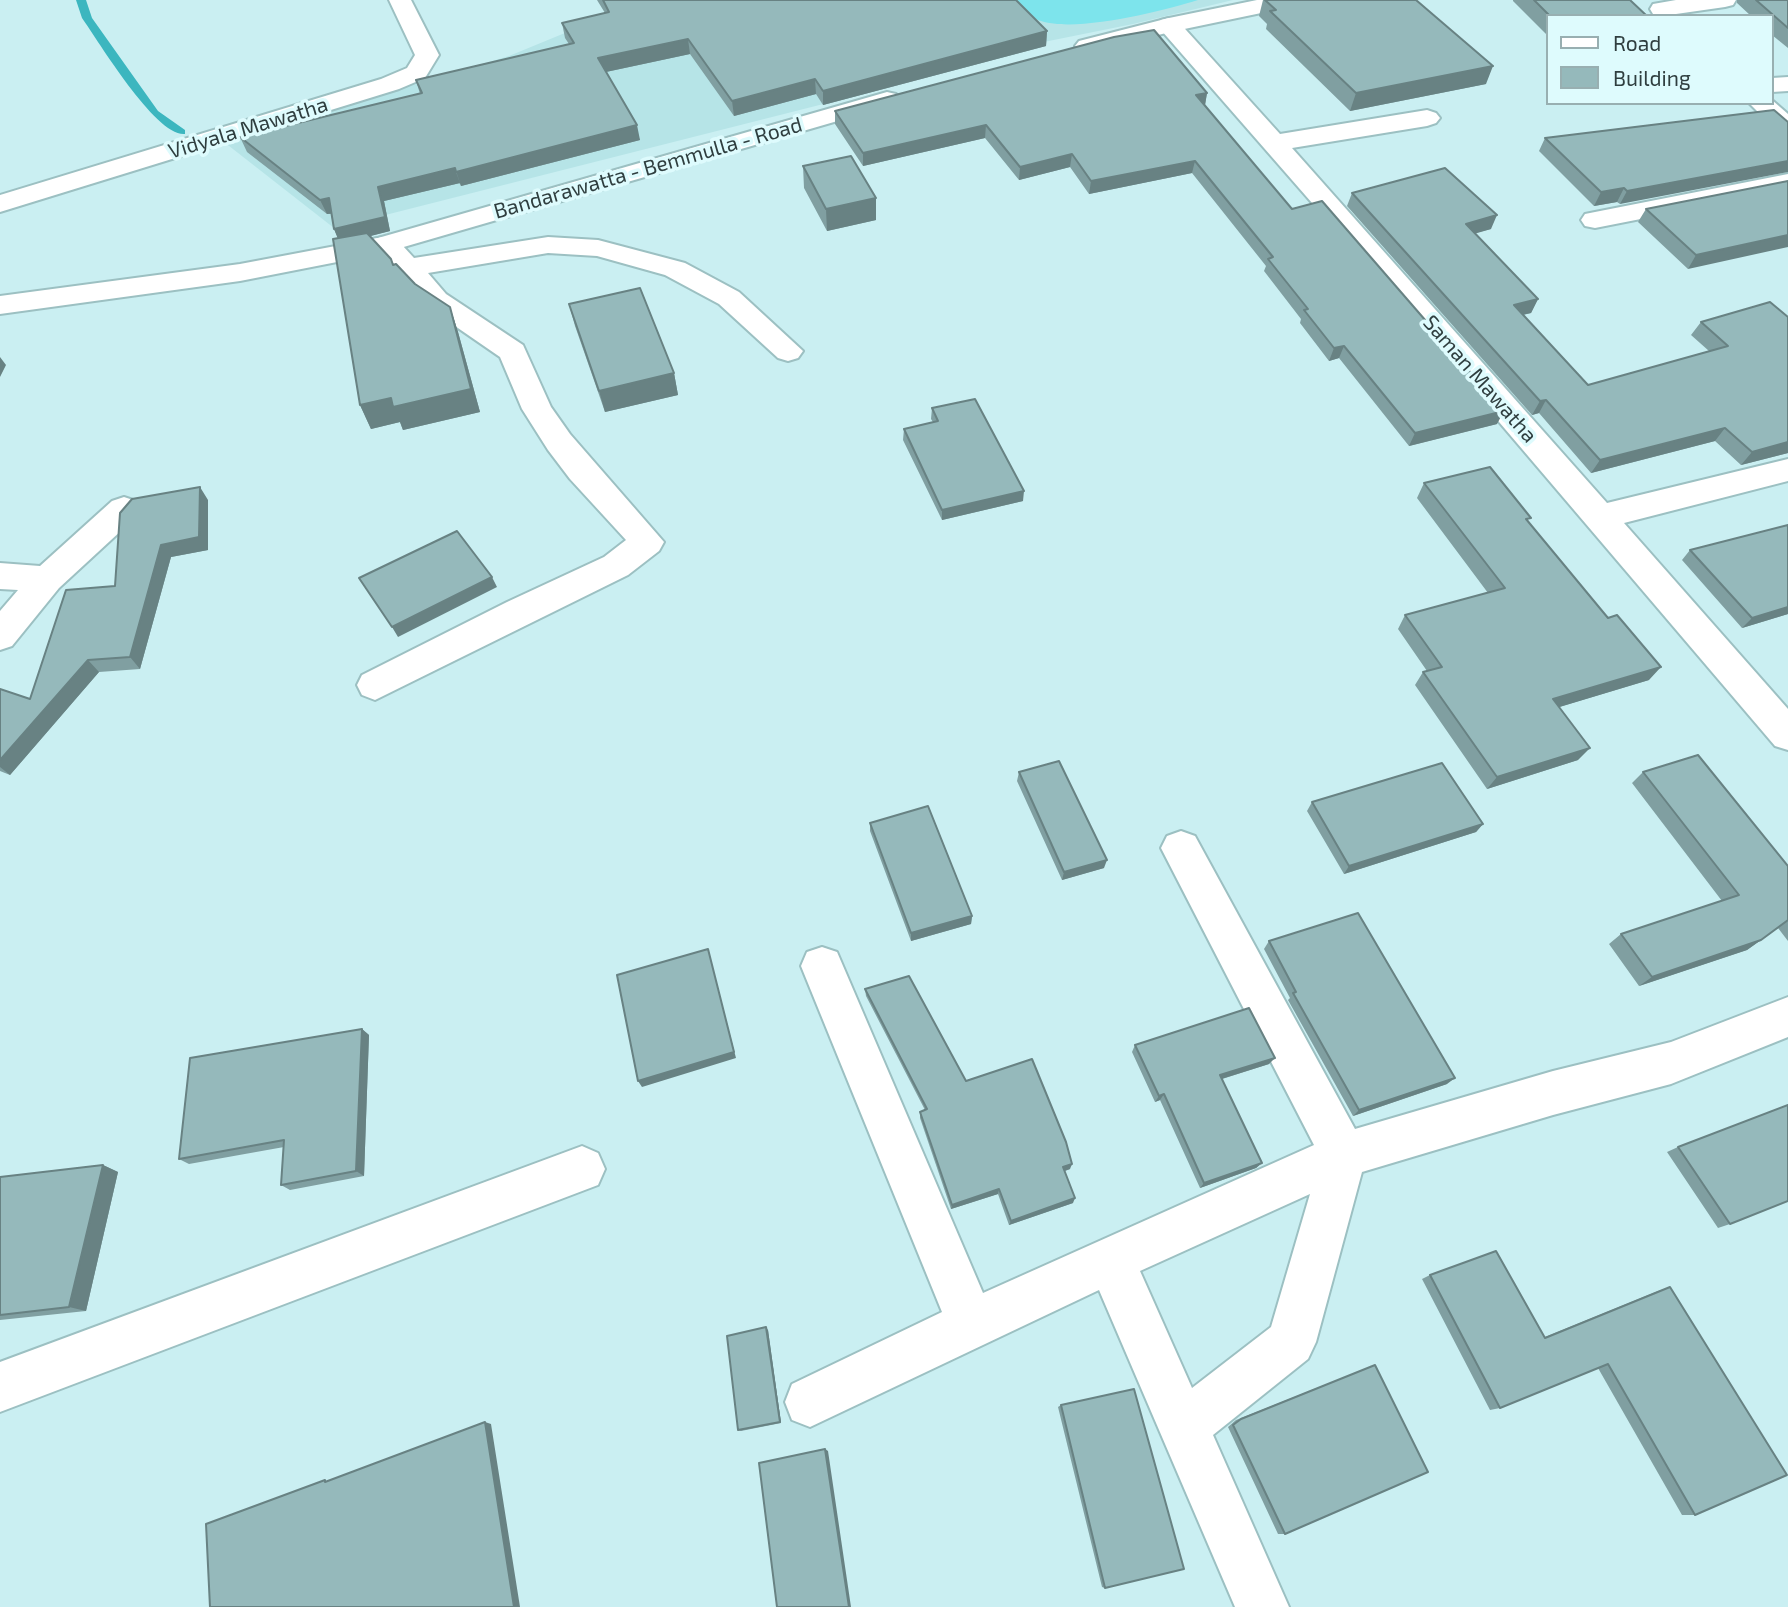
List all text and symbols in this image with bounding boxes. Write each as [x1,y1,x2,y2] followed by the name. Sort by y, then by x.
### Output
[1546,14,1774,105] legend
[1613,30,1661,55] text: Road
[1613,65,1691,90] text: Building
[165,92,331,164] street label: Vidyala Mawatha
[491,112,805,224] street label: Bandarawatta - Bemmulla - Road
[1418,310,1542,448] street label: Saman Mawatha

